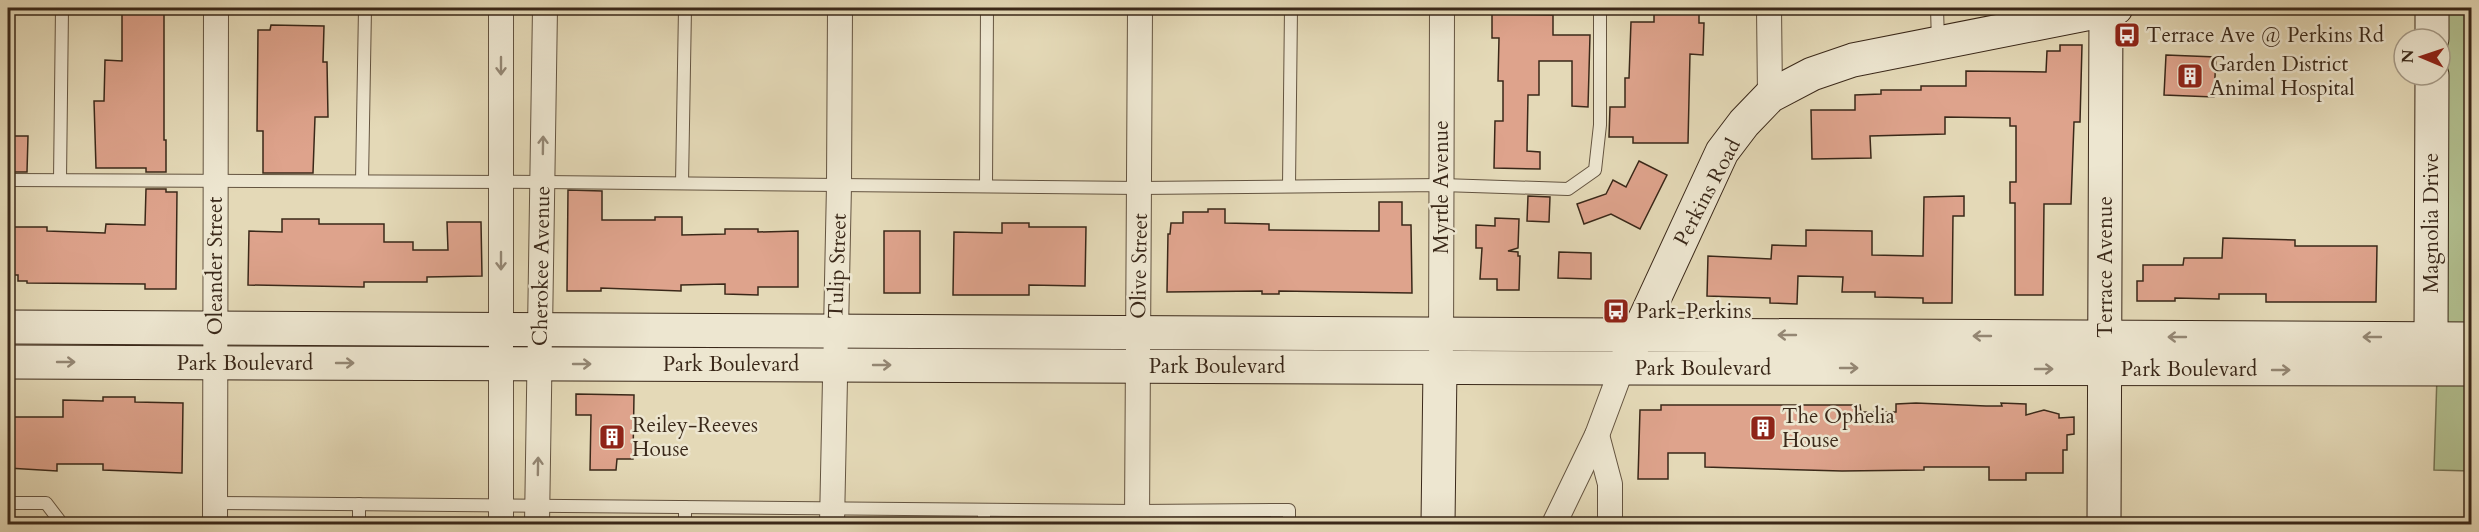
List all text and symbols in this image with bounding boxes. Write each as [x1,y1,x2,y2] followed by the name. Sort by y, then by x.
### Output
[2112,20,2142,50] bus stop icon: Terrace Ave @ Perkins Rd
[2146,21,2384,50] place label: Terrace Ave @ Perkins Rd
[2392,27,2452,87] north arrow
[2397,49,2419,64] text: N
[2210,50,2355,103] place label: Garden District Animal Hospital
[495,55,507,75] one-way arrow
[2175,61,2205,91] building icon: Garden District Animal Hospital
[1427,120,1456,254] street label: Myrtle Avenue
[1667,134,1748,251] street label: Perkins Road
[538,136,549,156] one-way arrow
[2417,153,2446,293] street label: Magnolia Drive
[526,186,557,346] street label: Cherokee Avenue
[201,196,230,335] street label: Oleander Street
[2091,196,2120,338] street label: Terrace Avenue
[821,212,854,319] street label: Tulip Street
[1124,213,1155,319] street label: Olive Street
[495,250,507,270] one-way arrow
[1601,296,1631,326] bus stop icon: Park-Perkins
[1636,297,1751,326] place label: Park-Perkins
[1778,329,1798,341] one-way arrow
[1973,330,1993,342] one-way arrow
[2168,331,2188,343] one-way arrow
[2363,331,2383,343] one-way arrow
[177,349,313,378] street label: Park Boulevard
[663,350,799,379] street label: Park Boulevard
[1149,352,1285,381] street label: Park Boulevard
[1635,354,1771,383] street label: Park Boulevard
[2121,355,2257,384] street label: Park Boulevard
[55,356,75,368] one-way arrow
[334,357,354,369] one-way arrow
[571,358,591,370] one-way arrow
[871,359,891,371] one-way arrow
[1838,362,1858,374] one-way arrow
[2033,363,2053,375] one-way arrow
[2270,364,2290,376] one-way arrow
[1782,402,1895,455] place label: The Ophelia House
[632,411,758,464] place label: Reiley-Reeves House
[1748,413,1778,443] building icon: The Ophelia House
[597,422,627,452] building icon: Reiley-Reeves House
[532,457,544,477] one-way arrow

